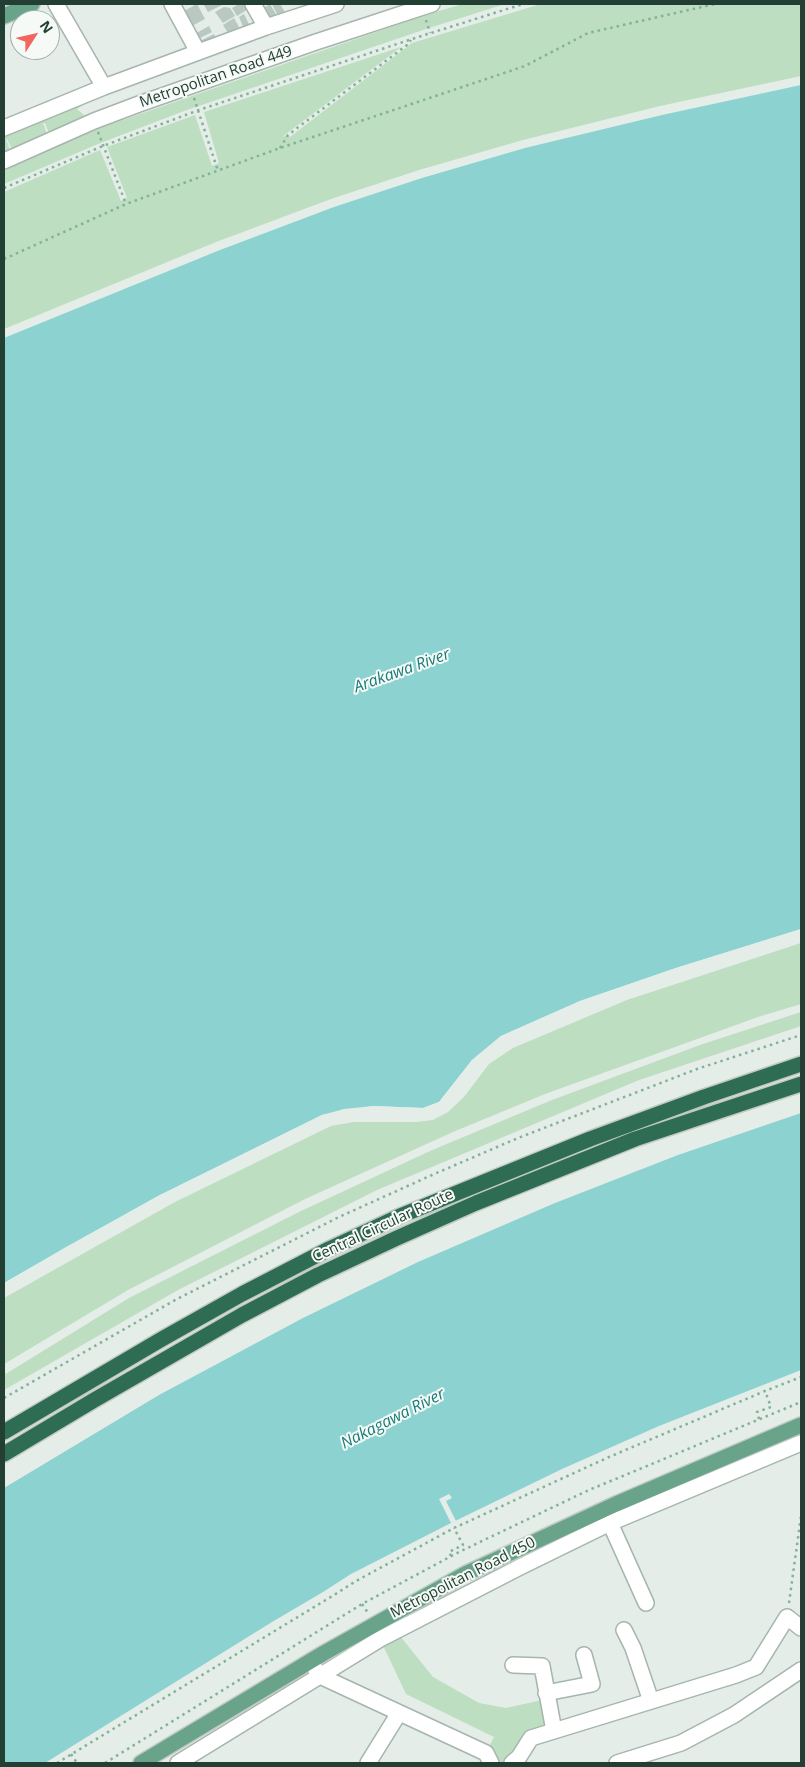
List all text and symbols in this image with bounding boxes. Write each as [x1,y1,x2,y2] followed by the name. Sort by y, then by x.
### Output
[10,10,60,60] north arrow
[36,17,58,37] text: N
[137,42,295,112] street label: Metropolitan Road 449
[351,645,453,697] water label: Arakawa River
[310,1185,456,1267] street label: Central Circular Route
[338,1385,448,1453] water label: Nakagawa River
[387,1534,539,1622] street label: Metropolitan Road 450

